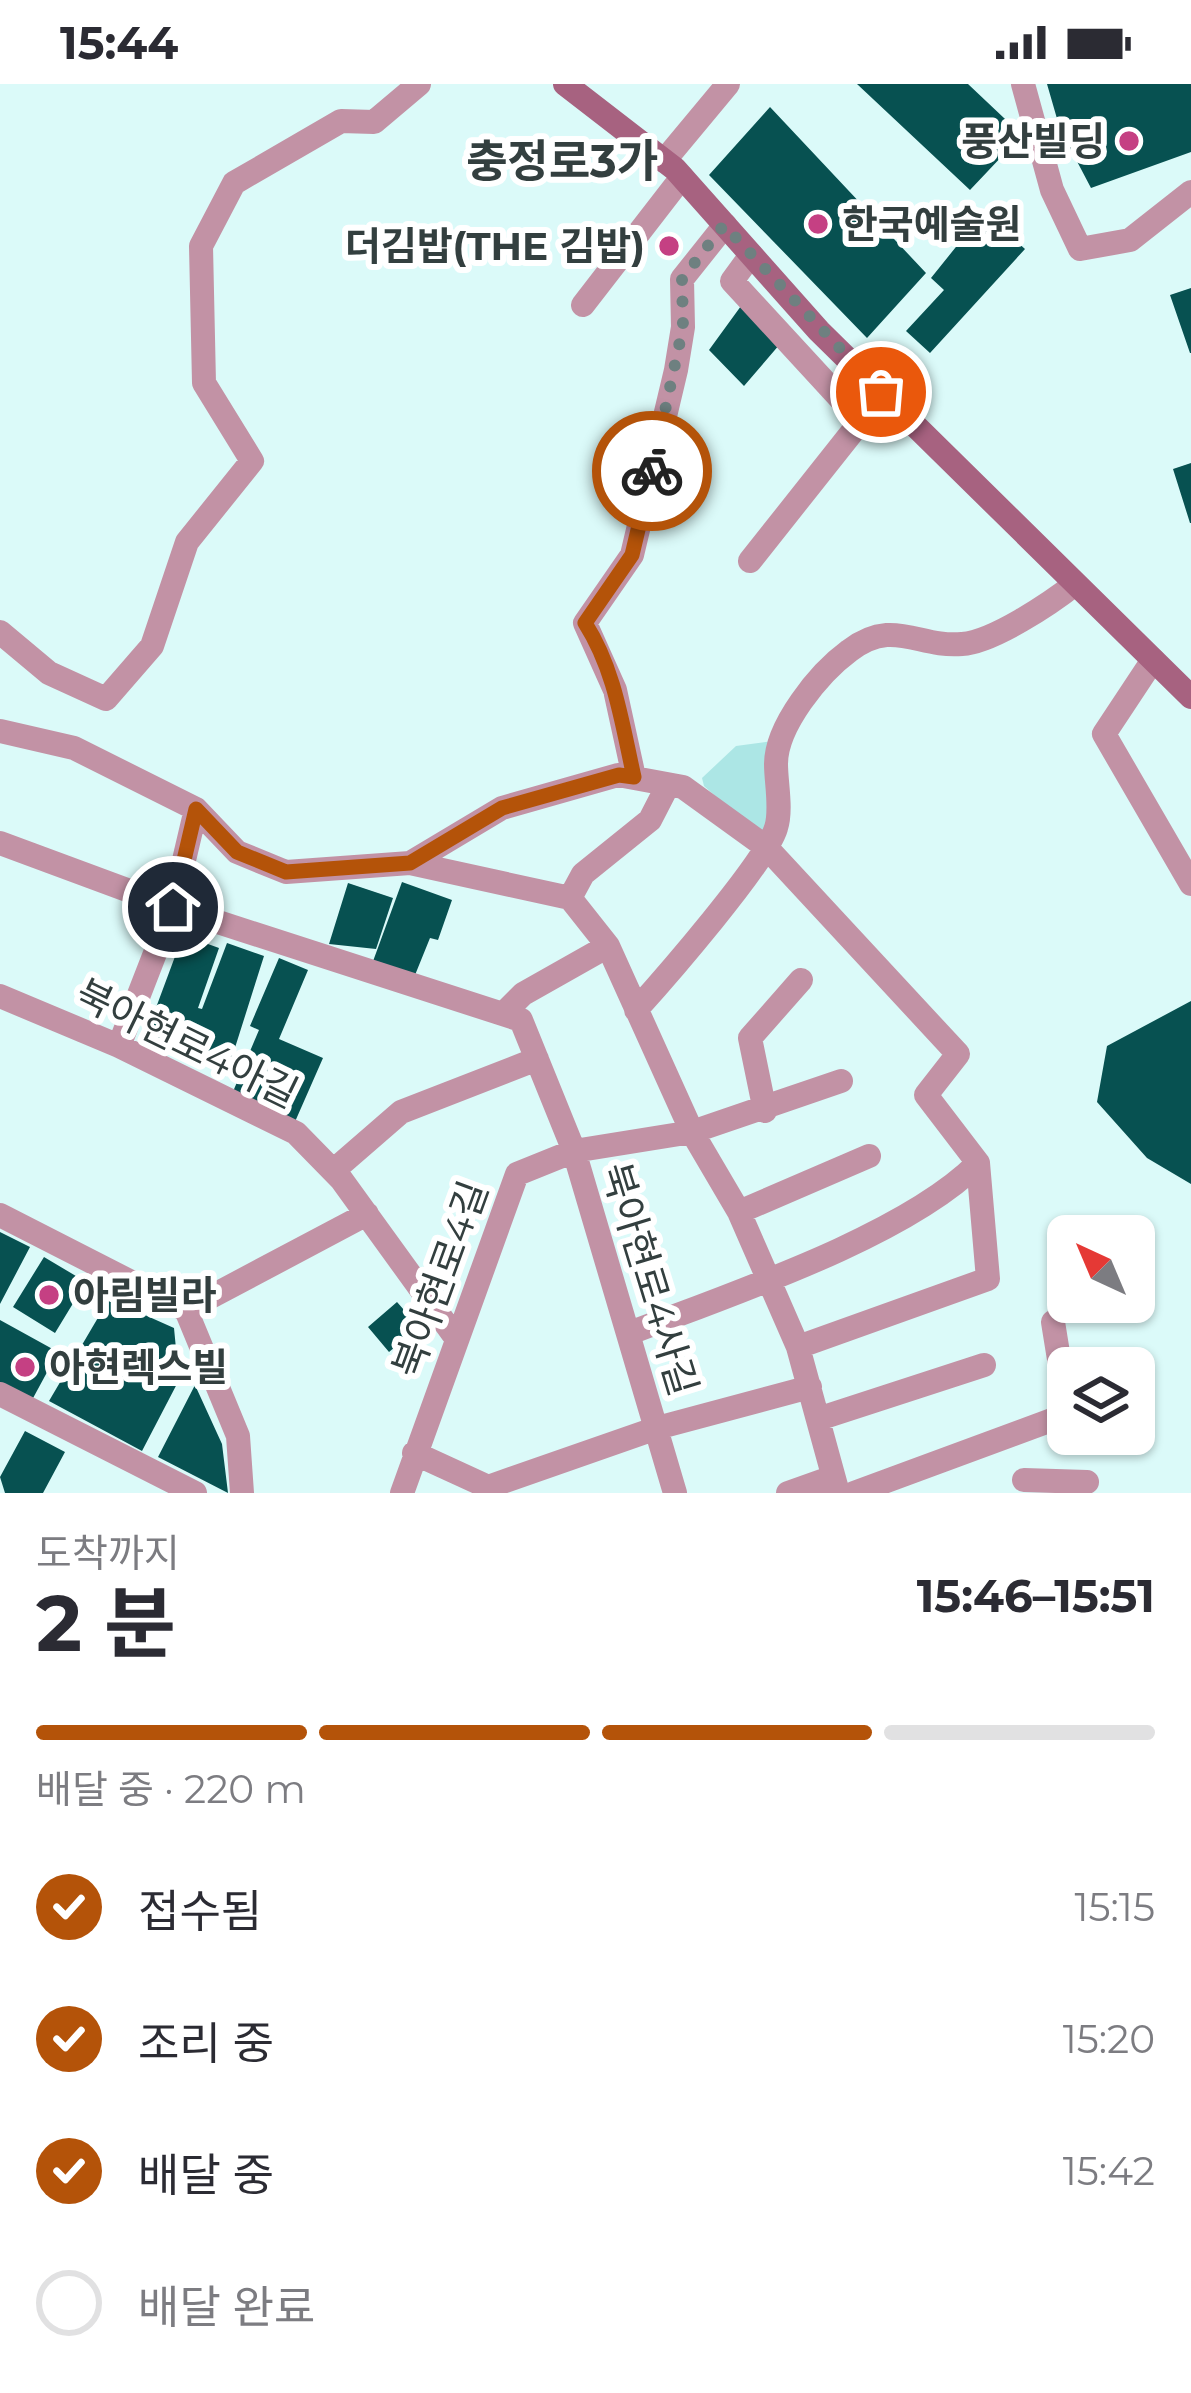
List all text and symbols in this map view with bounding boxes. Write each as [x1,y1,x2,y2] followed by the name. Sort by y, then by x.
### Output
[60,15,178,70] text: 15:44
[961,117,1105,165] place label: 풍산빌딩
[1116,128,1142,154] marker: 풍산빌딩
[466,133,658,188] district label: 충정로3가
[842,200,1021,248] place label: 한국예술원
[805,211,831,237] marker: 한국예술원
[345,222,645,270] place label: 더김밥(THE 김밥)
[656,233,682,259] marker: 더김밥(THE 김밥)
[830,341,932,443] pin
[848,359,914,425] icon: bag
[592,411,712,531] courier
[619,438,685,504] icon: bike
[122,856,224,958] pin
[140,874,206,940] icon: home
[68,969,306,1117] street label: 북아현로4아길
[592,1157,708,1401] street label: 북아현로4사길
[382,1174,498,1384] street label: 북아현로4길
[1047,1215,1155,1323] north arrow
[1047,1215,1155,1455] map controls
[73,1271,217,1319] place label: 아림빌라
[36,1282,62,1308] marker: 아림빌라
[49,1343,228,1391] place label: 아현렉스빌
[1047,1347,1155,1455] button: layers
[12,1354,38,1380] marker: 아현렉스빌
[36,1529,180,1577] text: 도착까지
[917,1568,1155,1623] text: 15:46–15:51
[36,1575,176,1671] text: 2 분
[36,1765,306,1813] text: 배달 중 · 220 m
[36,1874,102,1940] icon: check
[138,1883,262,1938] text: 접수됨
[1074,1883,1155,1931] text: 15:15
[36,2006,102,2072] icon: check
[138,2015,274,2070] text: 조리 중
[1063,2015,1155,2063] text: 15:20
[36,2138,102,2204] icon: check
[138,2147,274,2202] text: 배달 중
[1063,2147,1155,2195] text: 15:42
[138,2279,315,2334] text: 배달 완료

